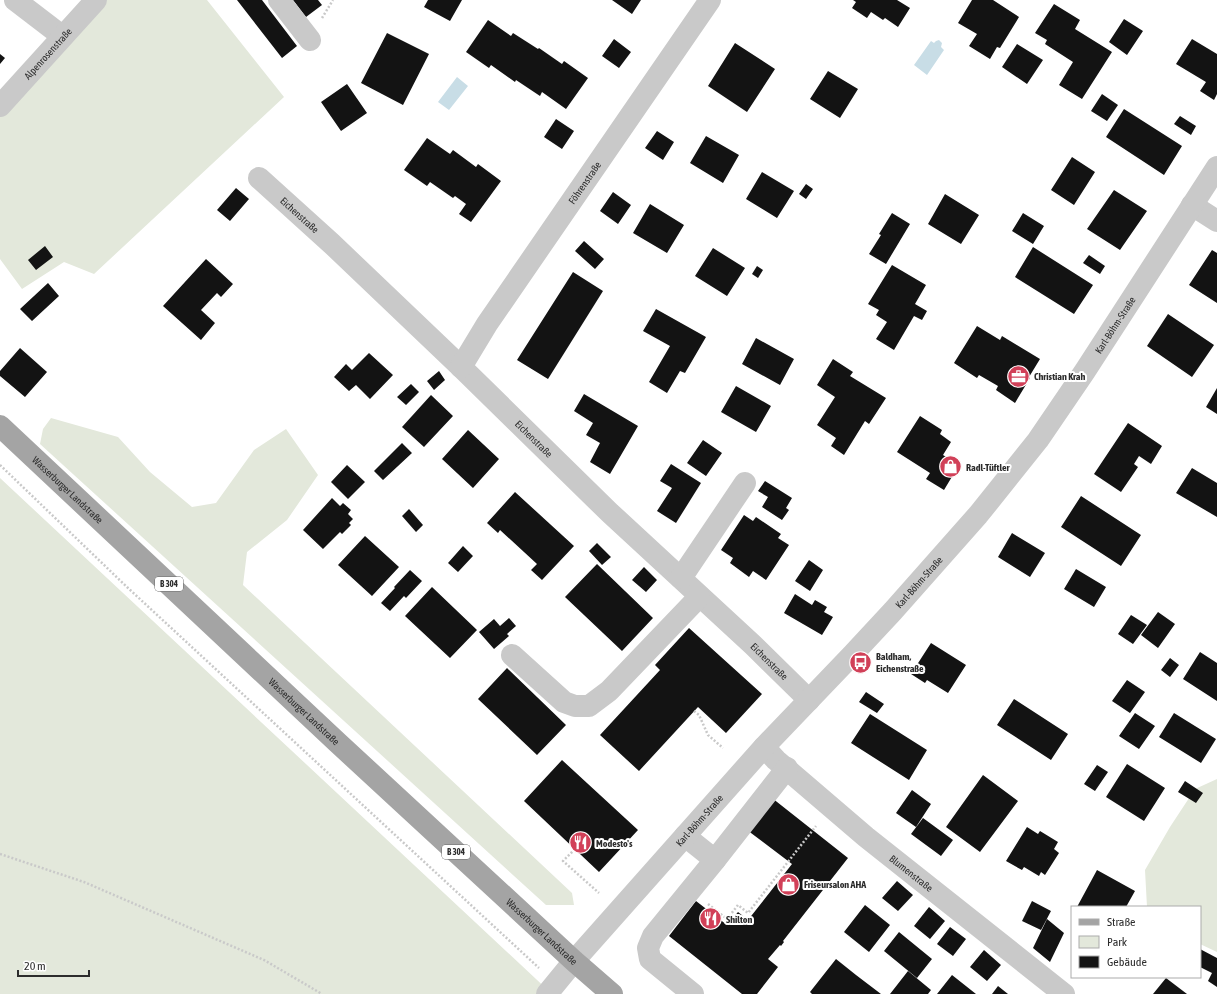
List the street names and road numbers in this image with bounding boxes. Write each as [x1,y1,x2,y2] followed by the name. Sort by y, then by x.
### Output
[22,25,74,81] street label: Alpenrosenstraße
[566,159,603,206] street label: Föhrenstraße
[278,195,321,235] street label: Eichenstraße
[1093,294,1137,355] street label: Karl-Böhm-Straße
[513,418,555,460] street label: Eichenstraße
[30,454,106,526] street label: Wasserburger Landstraße
[893,554,945,610] street label: Karl-Böhm-Straße
[155,577,183,591] road number: B 304
[749,641,791,682] street label: Eichenstraße
[267,676,342,747] street label: Wasserburger Landstraße
[673,792,725,848] street label: Karl-Böhm-Straße
[442,845,470,859] road number: B 304
[888,853,935,894] street label: Blumenstraße
[504,896,580,967] street label: Wasserburger Landstraße

